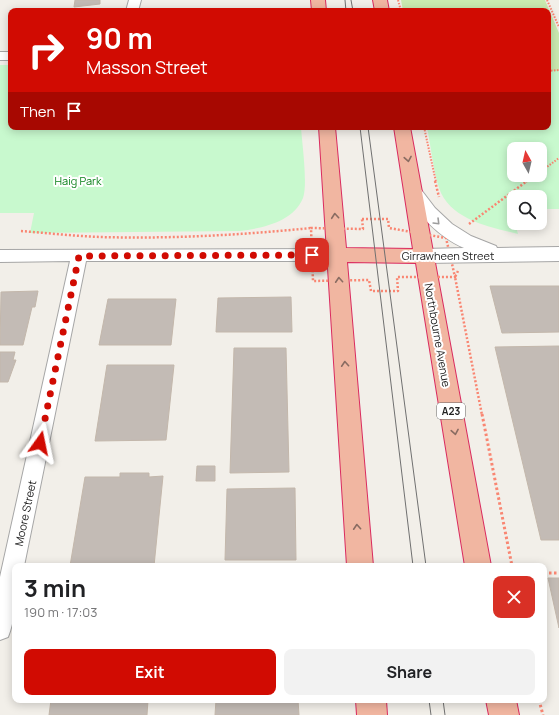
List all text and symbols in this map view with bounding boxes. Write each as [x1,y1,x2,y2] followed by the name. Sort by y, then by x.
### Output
[86,19,153,57] text: 90 m
[20,24,72,76] icon: right
[86,55,208,79] text: Masson Street
[63,100,85,122] icon: arrive
[20,101,55,122] text: Then
[507,142,547,182] north arrow
[507,142,547,230] map controls
[403,156,411,162] one-way arrow
[55,173,102,188] park label: Haig Park
[507,190,547,230] button: search
[330,213,339,219] one-way arrow
[432,217,440,225] one-way arrow
[295,238,329,272] pin
[301,244,323,266] icon: arrive
[402,248,494,263] street label: Girrawheen Street
[335,277,344,283] one-way arrow
[421,282,455,389] street label: Northbourne Avenue
[341,361,350,367] one-way arrow
[437,403,465,419] road number: A23
[19,422,61,464] position arrow
[450,429,458,435] one-way arrow
[11,479,39,547] street label: Moore Street
[353,524,362,530] one-way arrow
[24,571,86,604] text: 3 min
[493,576,535,618] button: close
[24,603,97,621] text: 190 m · 17:03
[24,649,276,695] button: Exit
[284,649,535,695] button: Share

